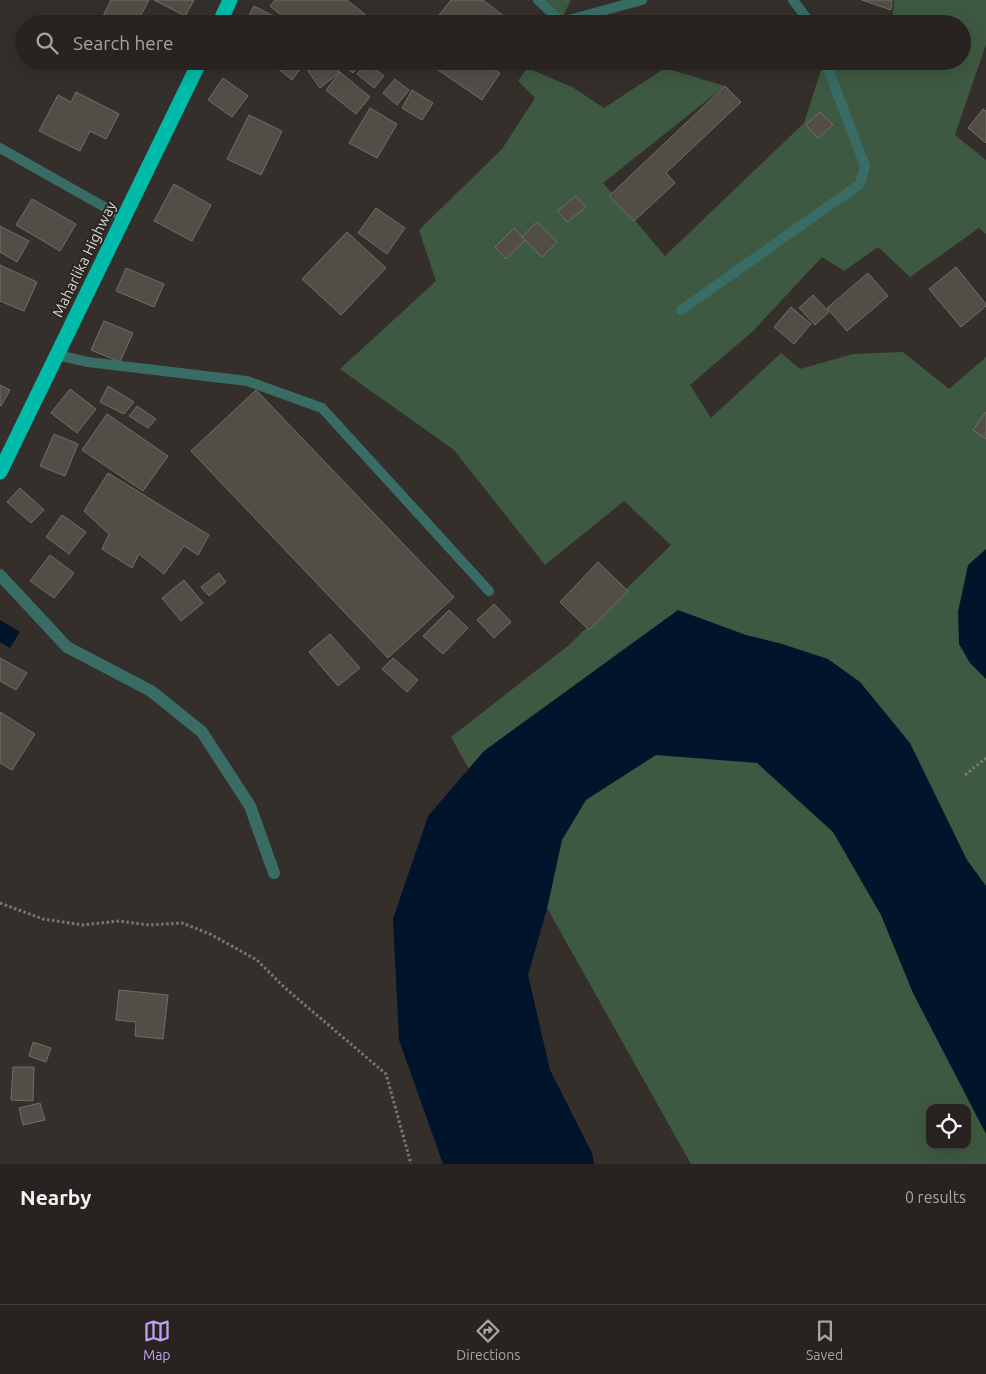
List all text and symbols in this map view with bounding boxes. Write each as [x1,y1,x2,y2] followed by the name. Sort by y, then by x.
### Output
[15,15,971,70] search box
[33,29,61,57] icon: search
[73,32,173,54] text: Search here
[49,198,119,320] street label: Maharlika Highway
[926,1104,971,1149] map controls
[926,1104,971,1149] button: locate
[20,1185,91,1209] text: Nearby
[905,1188,966,1206] text: 0 results
[143,1317,171,1363] tab: Map
[456,1317,520,1363] tab: Directions
[806,1317,843,1363] tab: Saved

